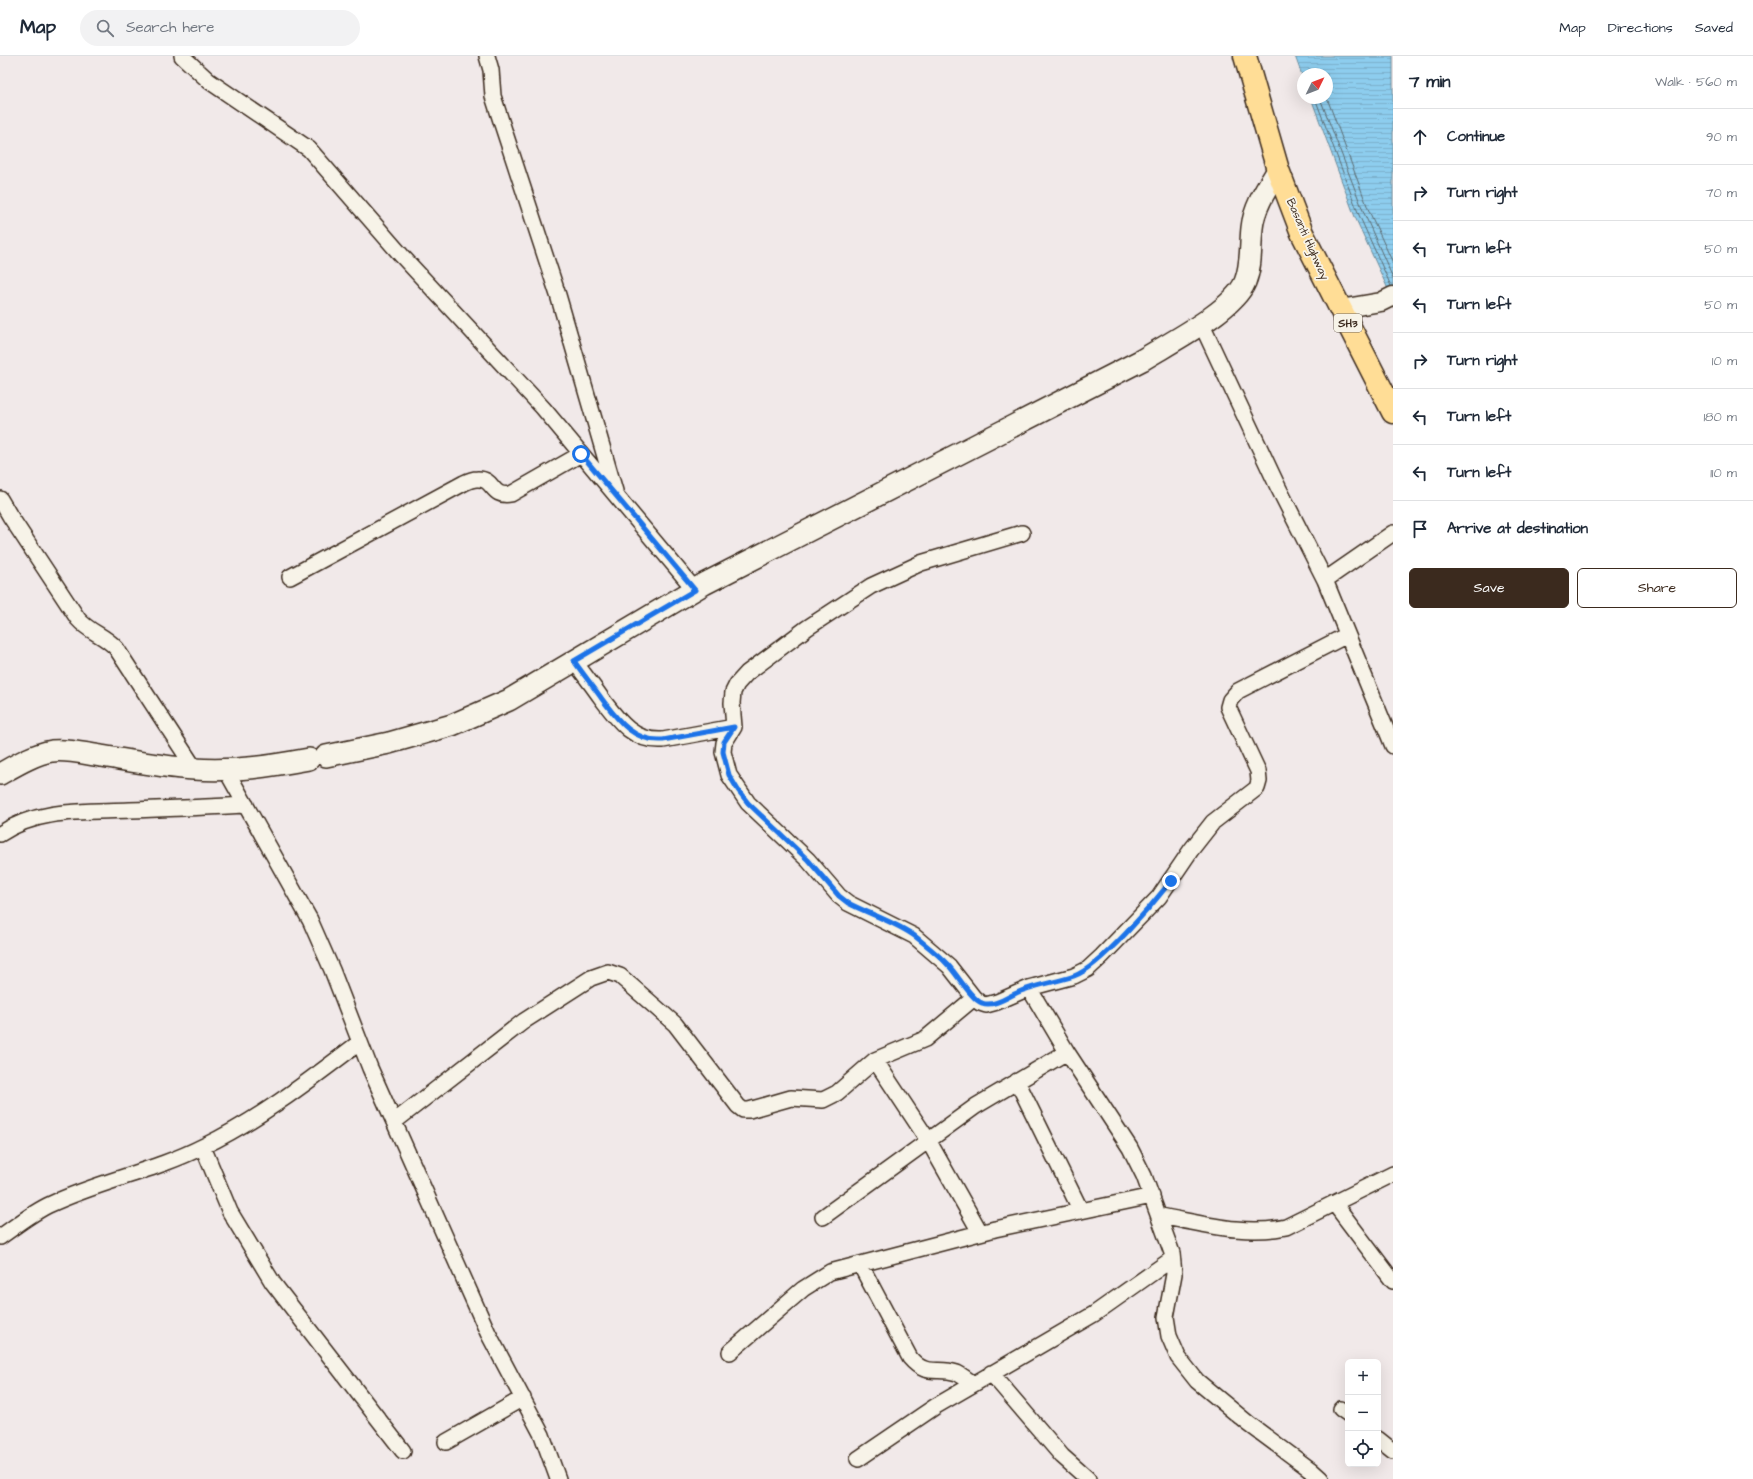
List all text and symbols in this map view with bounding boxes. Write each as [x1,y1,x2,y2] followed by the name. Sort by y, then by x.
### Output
[80,10,360,46] search box
[20,14,56,41] text: Map
[94,17,116,39] icon: search
[126,17,215,38] text: Search here
[1559,18,1586,38] text: Map
[1608,18,1673,38] text: Directions
[1695,18,1733,38] text: Saved
[1297,68,1333,104] north arrow
[1409,70,1451,94] text: 7 min
[1655,73,1737,91] text: Walk · 560 m
[1409,126,1431,148] icon: ahead
[1447,126,1505,147] text: Continue
[1706,128,1737,146] text: 90 m
[1409,182,1431,204] icon: right
[1447,182,1518,203] text: Turn right
[1705,184,1737,202] text: 70 m
[1281,196,1333,284] street label: Basanti Highway
[1409,238,1431,260] icon: left
[1447,238,1511,259] text: Turn left
[1704,240,1737,258] text: 50 m
[1409,294,1431,316] icon: left
[1447,294,1511,315] text: Turn left
[1704,296,1737,314] text: 50 m
[1334,314,1362,332] road number: SH3
[1409,350,1431,372] icon: right
[1447,350,1518,371] text: Turn right
[1712,352,1737,370] text: 10 m
[1409,406,1431,428] icon: left
[1447,406,1511,427] text: Turn left
[1703,408,1737,426] text: 180 m
[572,445,590,463] route start
[1409,462,1431,484] icon: left
[1447,462,1511,483] text: Turn left
[1710,464,1737,482] text: 110 m
[1409,518,1431,540] icon: arrive
[1447,518,1588,539] text: Arrive at destination
[1409,568,1569,608] button: Save
[1577,568,1737,608] button: Share
[1162,872,1180,890] route end
[1345,1359,1381,1467] map controls
[1345,1359,1381,1395] button: +
[1345,1395,1381,1431] button: −
[1345,1431,1381,1467] button: locate

